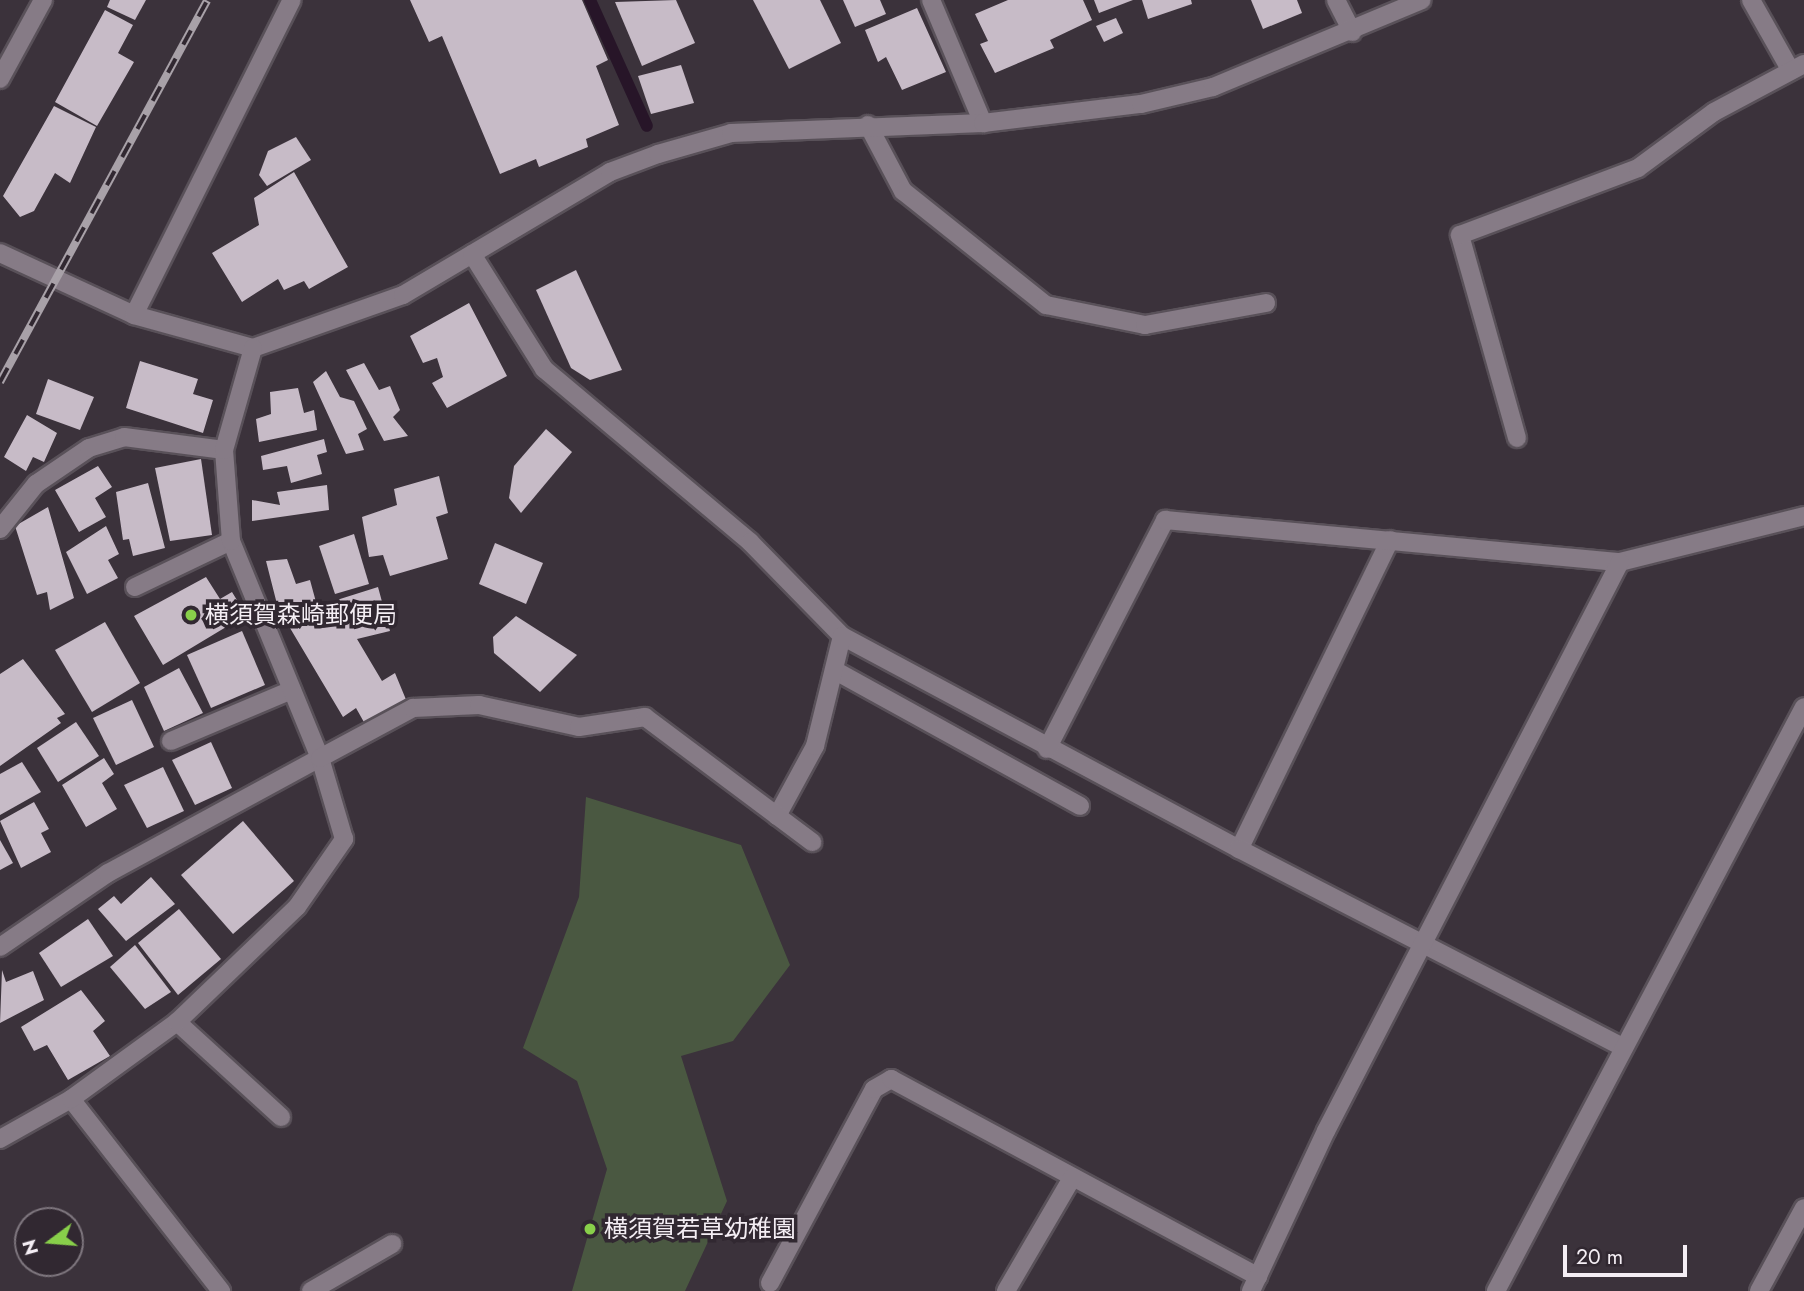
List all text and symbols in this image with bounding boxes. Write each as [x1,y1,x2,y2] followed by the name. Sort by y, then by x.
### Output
[205,601,397,629] place label: 横須賀森崎郵便局
[183,607,199,623] marker: 横須賀森崎郵便局
[14,1207,84,1277] north arrow
[604,1215,796,1243] place label: 横須賀若草幼稚園
[582,1221,598,1237] marker: 横須賀若草幼稚園
[1566,1232,1690,1276] scale bar
[15,1236,45,1258] text: N
[1576,1242,1623,1272] text: 20 m

